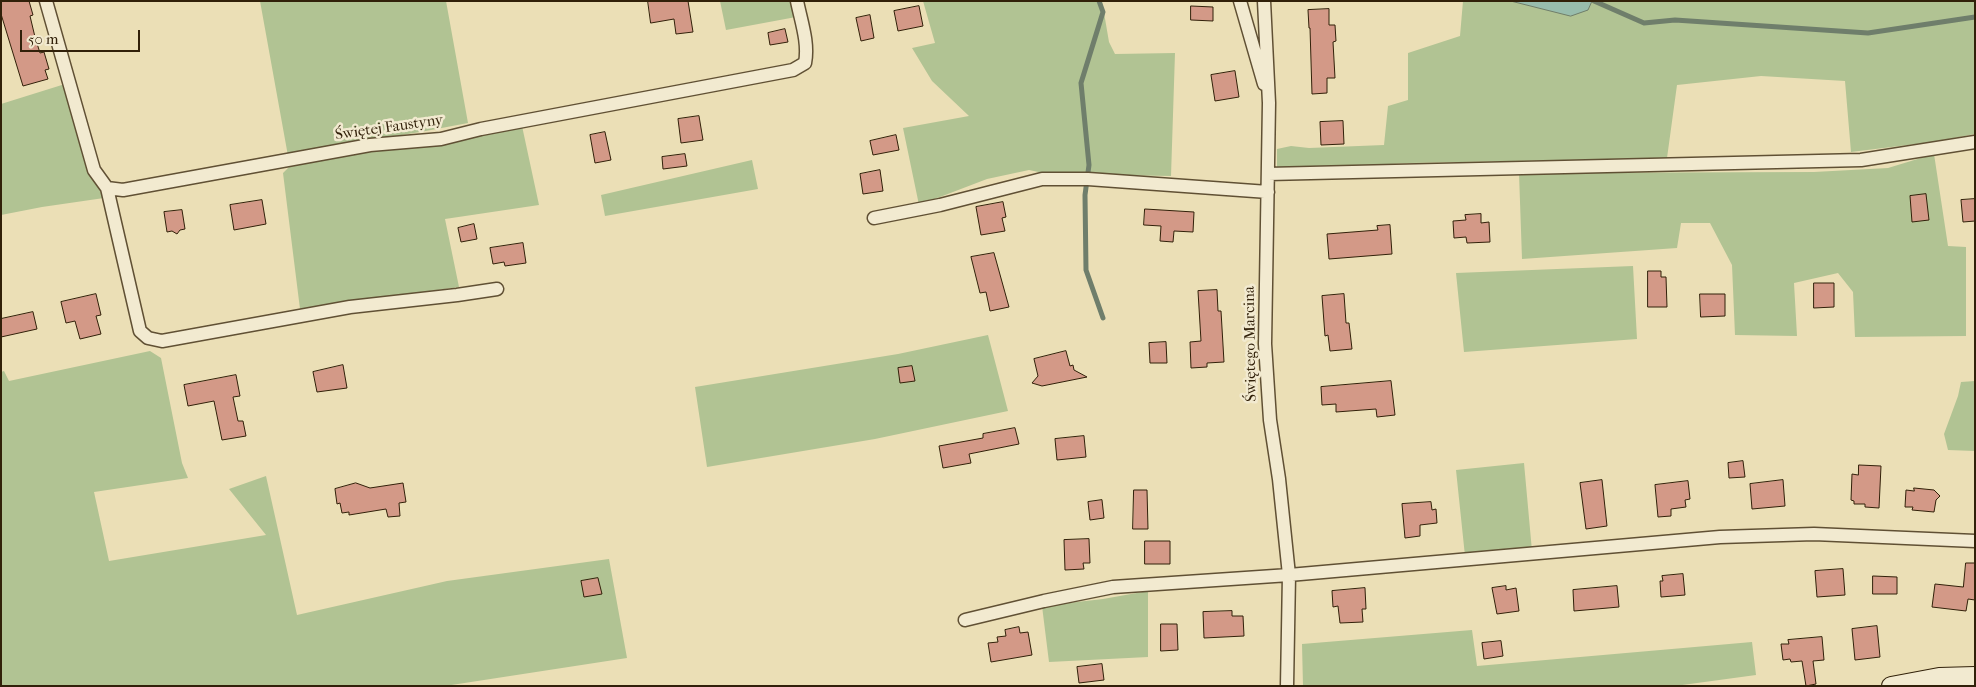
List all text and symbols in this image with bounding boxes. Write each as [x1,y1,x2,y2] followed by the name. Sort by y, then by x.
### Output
[22,20,142,52] scale bar
[28,30,58,48] text: 50 m
[334,112,444,144] street label: Świętej Faustyny
[1241,286,1261,402] street label: Świętego Marcina

